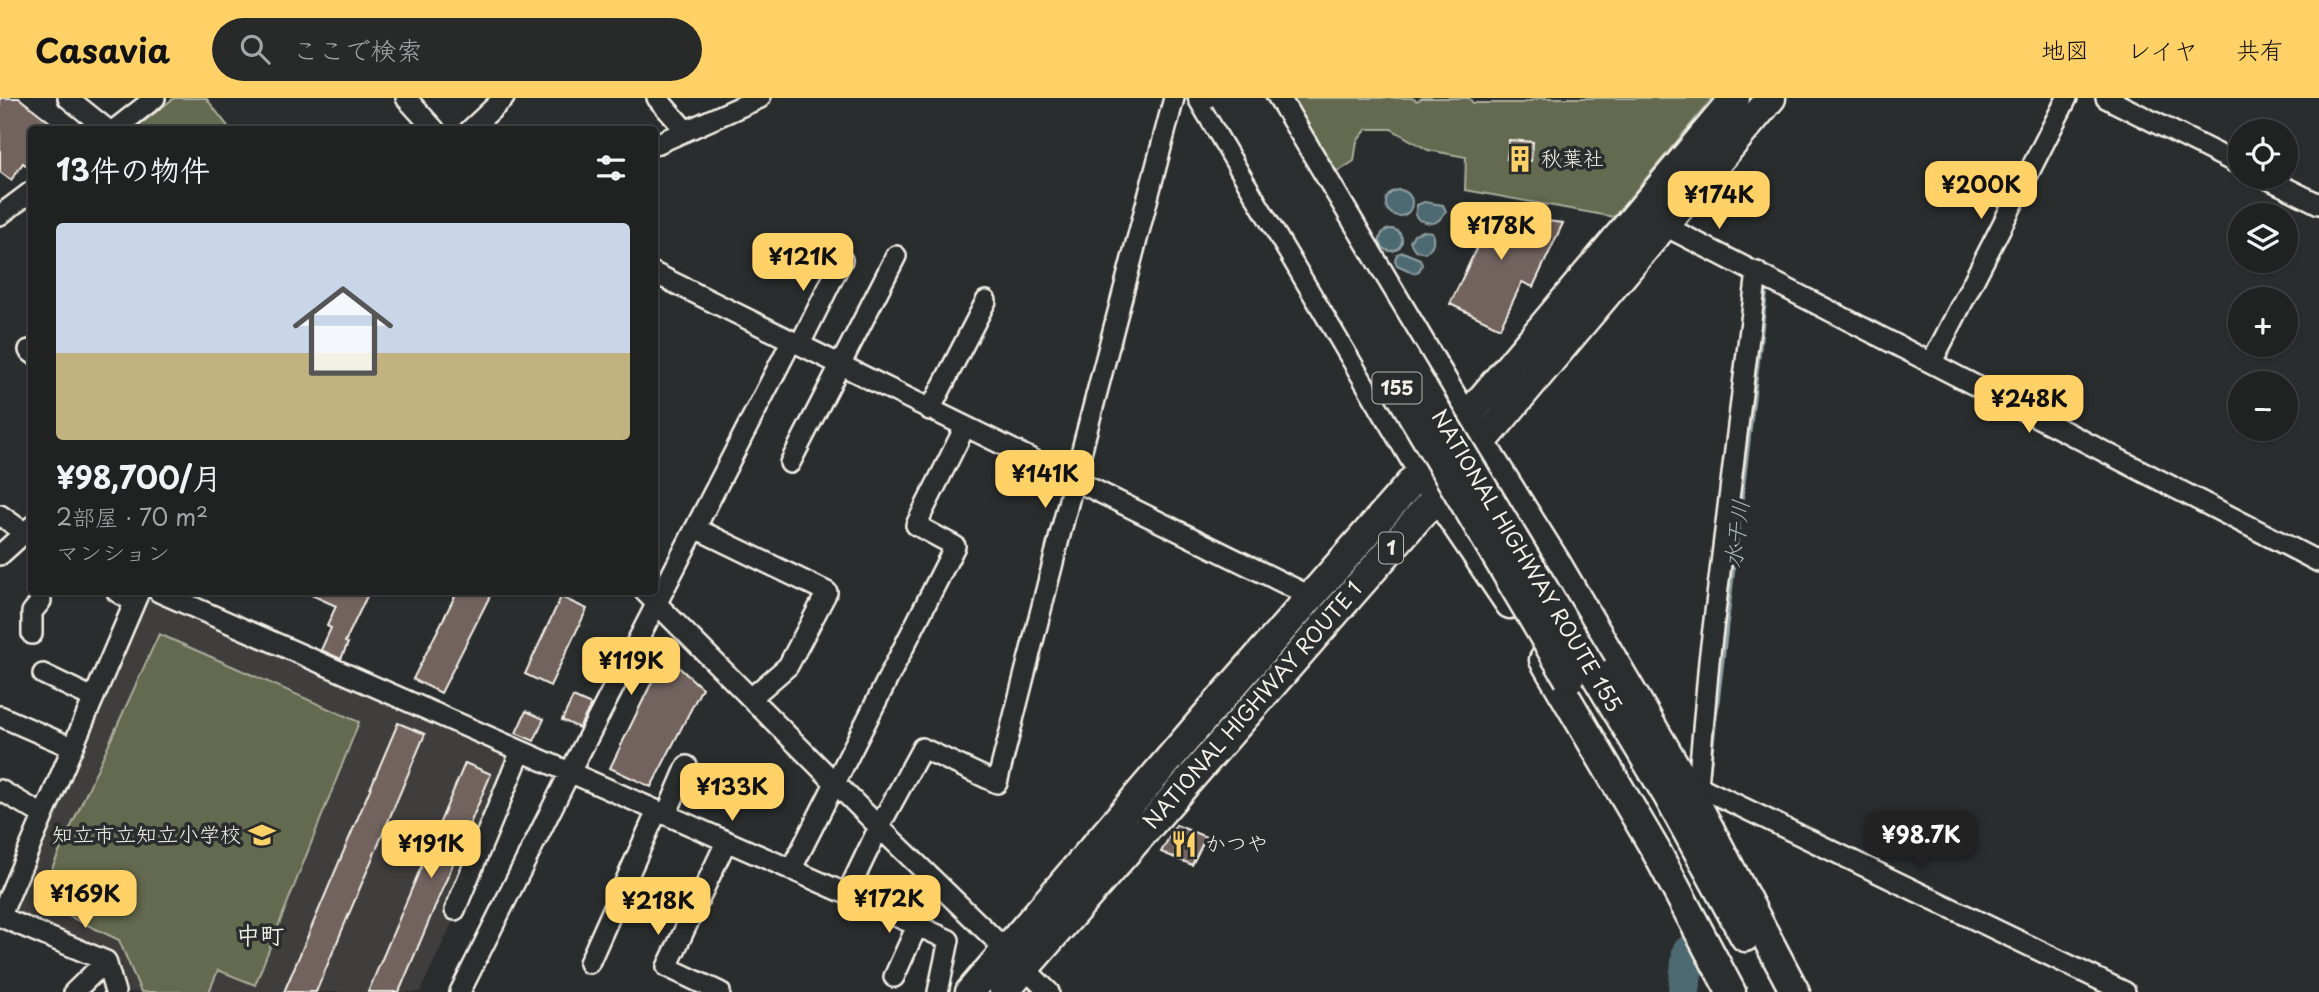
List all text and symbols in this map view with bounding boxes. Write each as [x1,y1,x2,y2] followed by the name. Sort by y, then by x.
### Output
[212,18,702,81] search box
[35,24,170,74] text: Casavia
[236,30,274,68] icon: search
[292,30,422,69] text: ここで検索
[2041,31,2089,67] text: 地図
[2127,31,2198,67] text: レイヤ
[2236,31,2284,67] text: 共有
[2228,119,2298,441] map controls
[2228,119,2298,189] button: locate
[1541,141,1604,173] place label: 秋葉社
[1505,144,1535,174] building icon: 秋葉社
[56,146,210,191] text: 13件の物件
[592,149,630,187] icon: filters
[1932,162,2030,221] pin: ¥200K
[1941,166,2021,201] text: ¥200K
[1670,172,1768,231] pin: ¥174K
[1684,176,1754,211] text: ¥174K
[1452,202,1550,262] pin: ¥178K
[2228,203,2298,273] button: layers
[1466,207,1536,242] text: ¥178K
[754,234,852,293] pin: ¥121K
[768,238,838,273] text: ¥121K
[280,268,406,394] icon: home
[2228,287,2298,357] button: +
[2228,371,2298,441] button: −
[1372,372,1422,404] road number: 155
[1980,376,2078,435] pin: ¥248K
[1990,380,2068,415] text: ¥248K
[1424,403,1631,717] street label: NATIONAL HIGHWAY ROUTE 155
[996,450,1094,510] pin: ¥141K
[56,454,222,499] text: ¥98,700/月
[1011,455,1079,490] text: ¥141K
[1714,497,1757,570] water label: 水干川
[56,499,208,534] text: 2部屋 · 70 m²
[1379,533,1403,564] road number: 1
[56,534,170,569] text: マンション
[1135,574,1368,836] street label: NATIONAL HIGHWAY ROUTE 1
[582,638,680,697] pin: ¥119K
[598,642,664,677] text: ¥119K
[683,764,781,823] pin: ¥133K
[696,768,768,803] text: ¥133K
[1864,812,1978,871] pin: ¥98.7K
[1881,816,1961,851] text: ¥98.7K
[52,817,241,849] place label: 知立市立知立小学校
[247,820,277,850] school or university icon: 知立市立知立小学校
[382,820,480,880] pin: ¥191K
[398,825,464,860] text: ¥191K
[1205,826,1268,858] place label: かつや
[1169,829,1199,859] restaurant icon: かつや
[36,870,134,930] pin: ¥169K
[50,875,120,910] text: ¥169K
[840,876,938,935] pin: ¥172K
[609,878,707,937] pin: ¥218K
[854,880,924,915] text: ¥172K
[621,882,695,917] text: ¥218K
[236,916,284,952] district label: 中町

